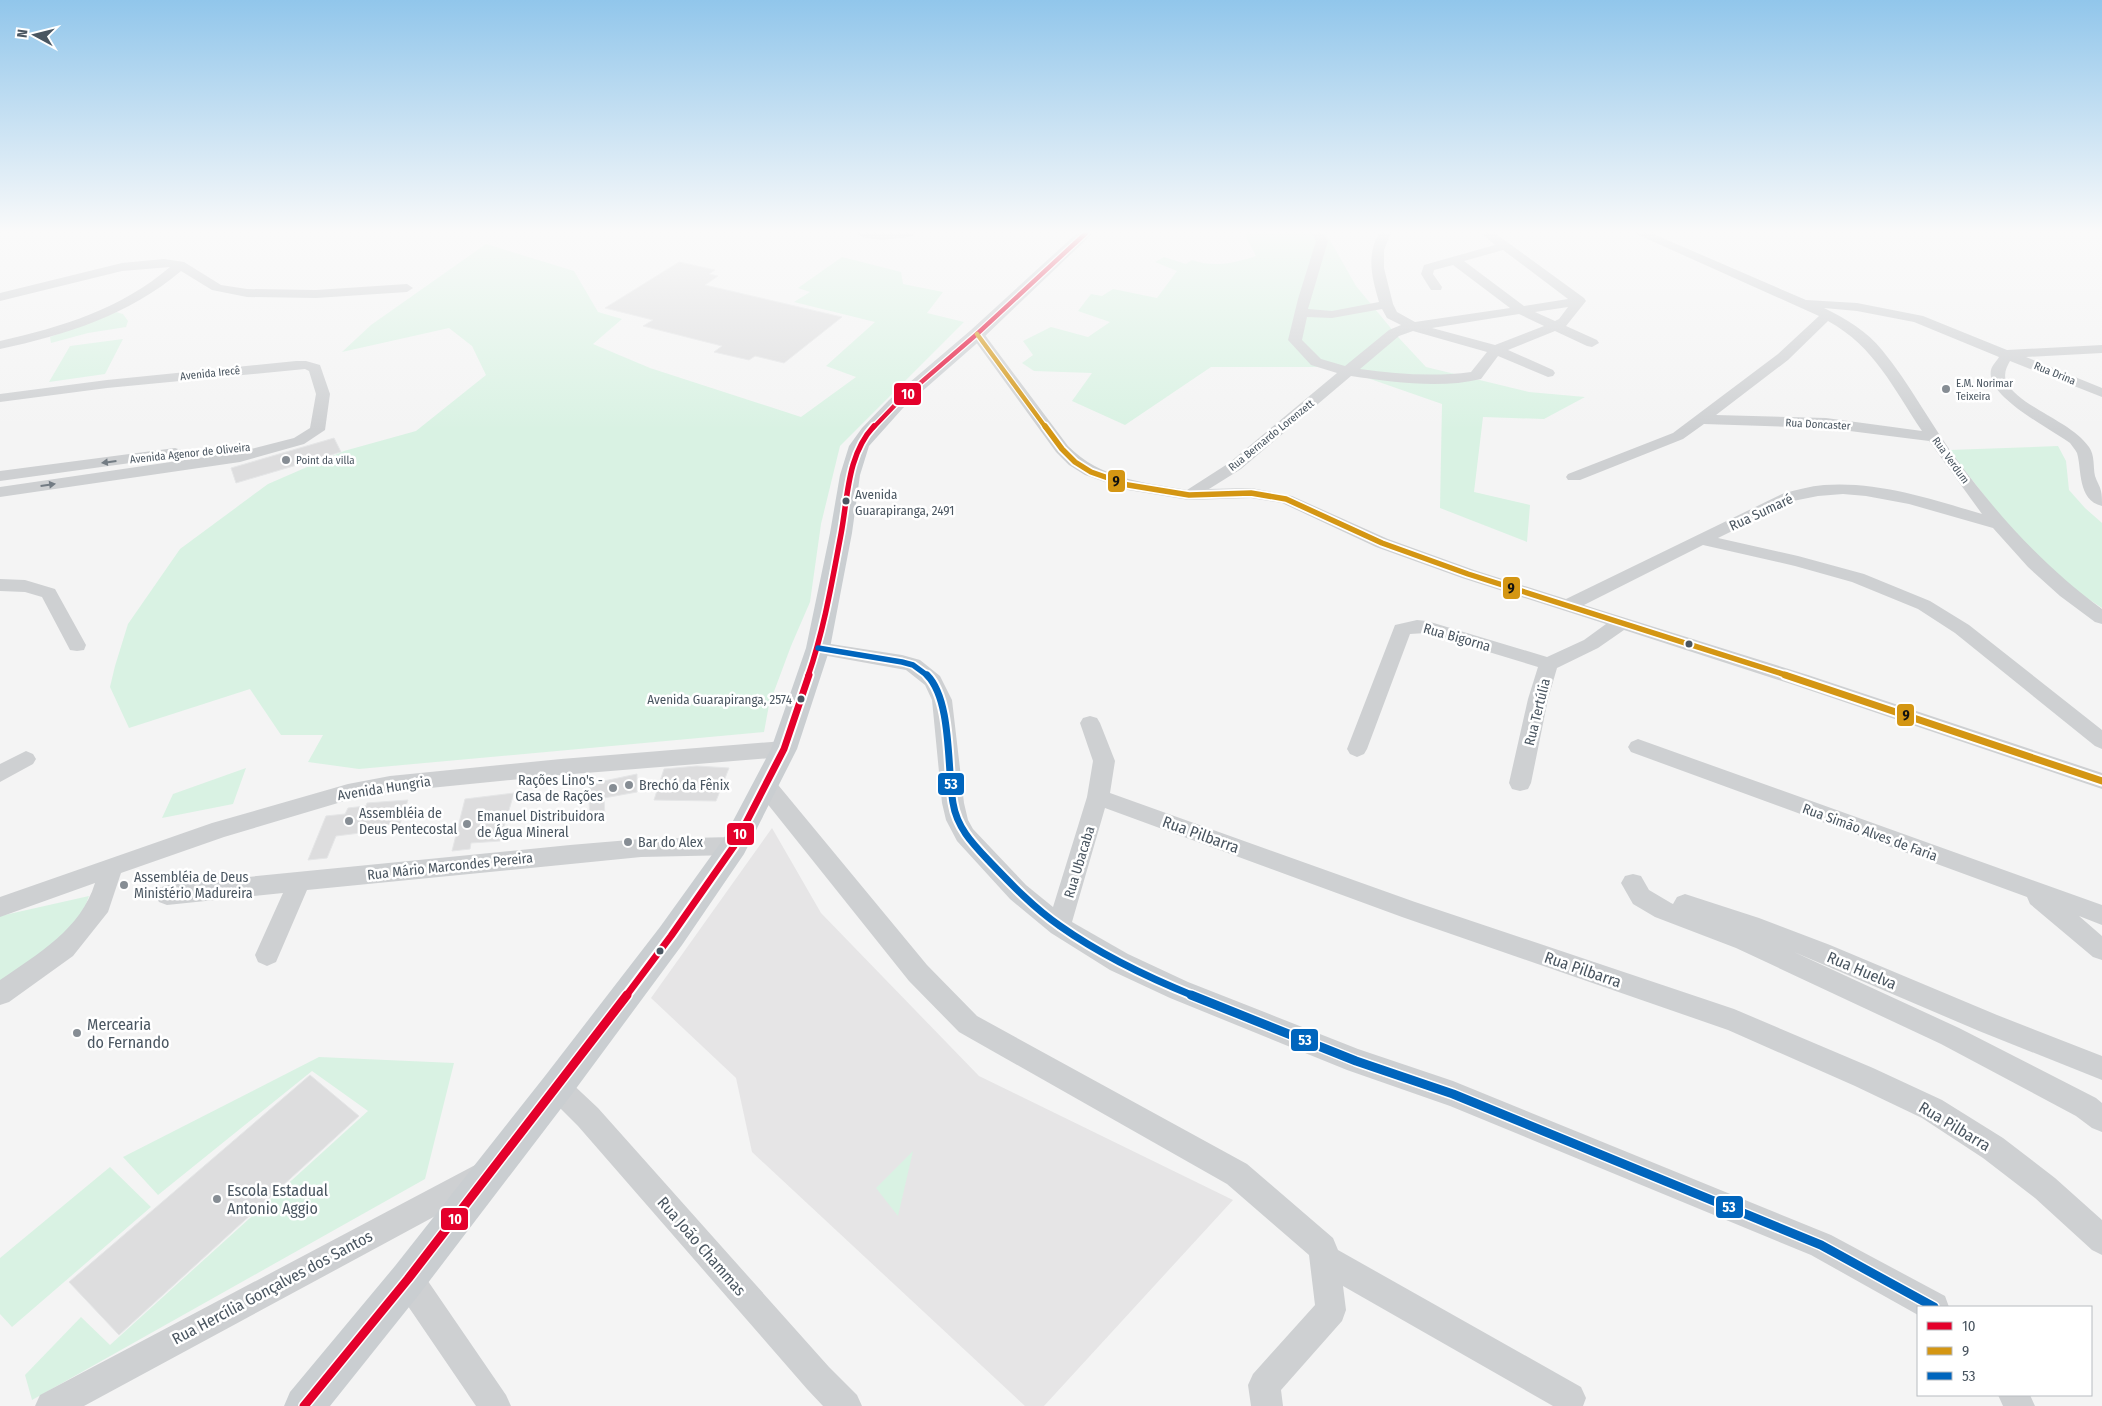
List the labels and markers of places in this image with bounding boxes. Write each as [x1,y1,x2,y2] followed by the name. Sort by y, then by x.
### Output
[1956,377,2013,403] place label: E.M. Norimar Teixeira
[1940,383,1952,395] marker: E.M. Norimar Teixeira
[280,454,292,466] marker: Point da villa
[296,454,355,467] place label: Point da villa
[855,487,954,518] place label: Avenida Guarapiranga, 2491
[841,496,851,506] marker: Avenida Guarapiranga, 2491
[1684,639,1694,649] unlabelled marker
[647,692,792,707] place label: Avenida Guarapiranga, 2574
[796,694,806,704] marker: Avenida Guarapiranga, 2574
[515,772,603,805] place label: Rações Lino's - Casa de Rações
[639,777,730,794] place label: Brechó da Fênix
[623,779,635,791] marker: Brechó da Fênix
[607,782,619,794] marker: Rações Lino's - Casa de Rações
[359,805,457,838] place label: Assembléia de Deus Pentecostal
[477,808,605,841] place label: Emanuel Distribuidora de Água Mineral
[343,815,355,827] marker: Assembléia de Deus Pentecostal
[461,818,473,830] marker: Emanuel Distribuidora de Água Mineral
[638,834,704,851] place label: Bar do Alex
[622,836,634,848] marker: Bar do Alex
[134,869,253,902] place label: Assembléia de Deus Ministério Madureira
[118,879,130,891] marker: Assembléia de Deus Ministério Madureira
[655,946,665,956] unlabelled marker
[87,1015,169,1052] place label: Mercearia do Fernando
[71,1027,83,1039] marker: Mercearia do Fernando
[227,1181,328,1218] place label: Escola Estadual Antonio Aggio
[211,1193,223,1205] marker: Escola Estadual Antonio Aggio

